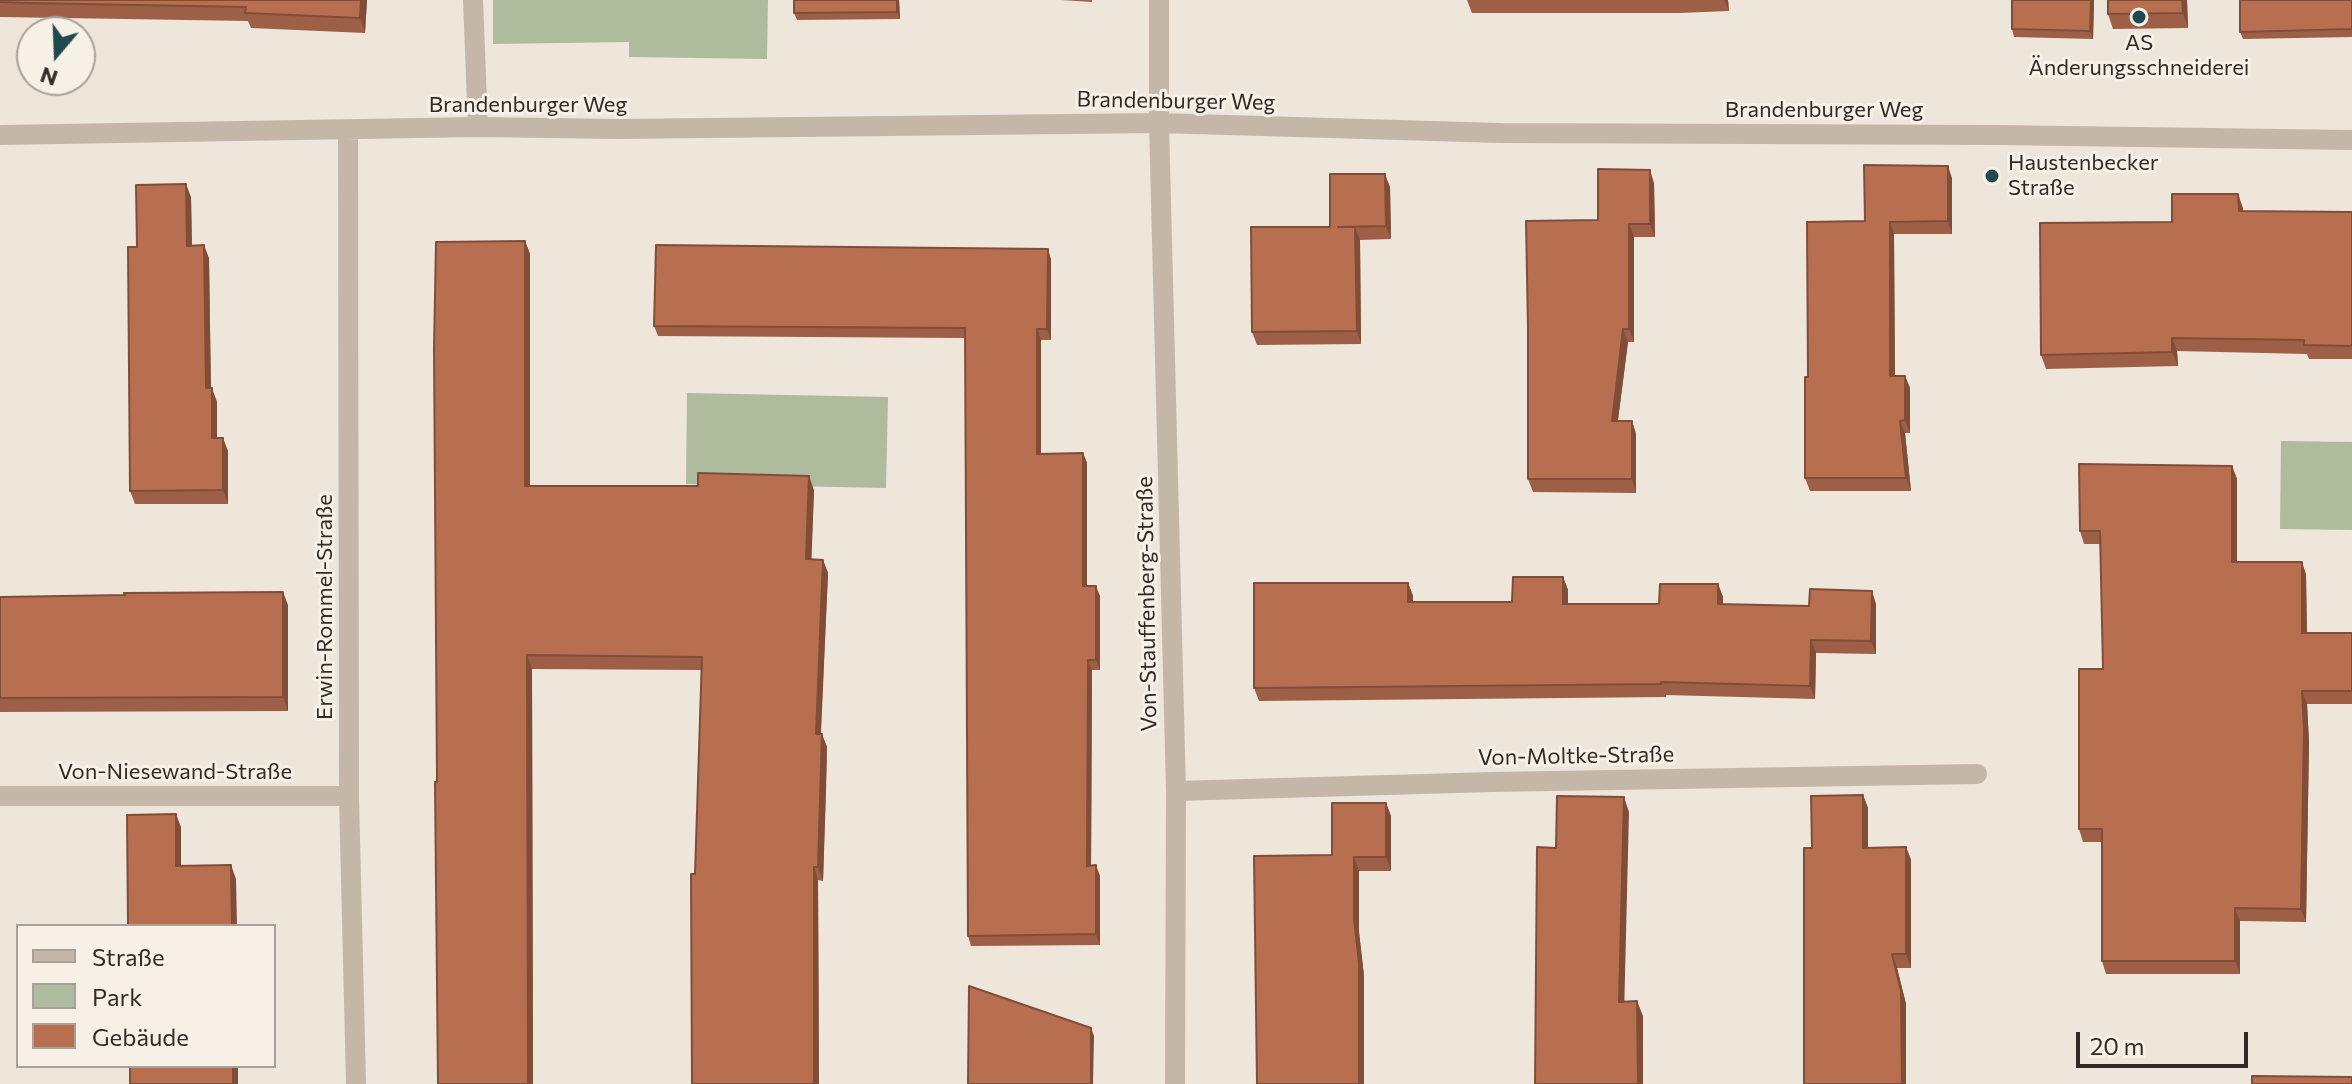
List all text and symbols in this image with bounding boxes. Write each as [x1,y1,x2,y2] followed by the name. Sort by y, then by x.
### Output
[2130,8,2148,26] marker: AS Änderungsschneiderei
[16,16,96,96] north arrow
[2028,30,2250,82] place label: AS Änderungsschneiderei
[36,62,61,93] text: N
[1076,86,1276,116] street label: Brandenburger Weg
[429,92,627,118] street label: Brandenburger Weg
[1725,97,1923,123] street label: Brandenburger Weg
[2008,150,2159,202] place label: Haustenbecker Straße
[1983,167,2001,185] marker: Haustenbecker Straße
[1132,476,1162,732] street label: Von-Stauffenberg-Straße
[312,494,338,720] street label: Erwin-Rommel-Straße
[1478,741,1674,771] street label: Von-Moltke-Straße
[58,759,292,785] street label: Von-Niesewand-Straße
[16,924,276,1068] legend
[92,942,165,971] text: Straße
[92,982,142,1011] text: Park
[2080,1016,2252,1066] scale bar
[92,1022,189,1051] text: Gebäude
[2090,1031,2144,1060] text: 20 m

